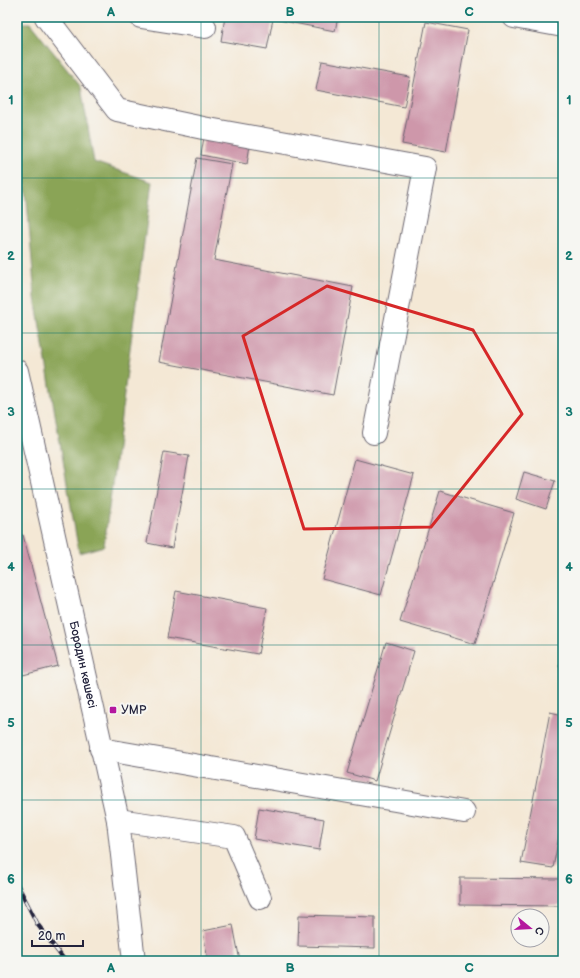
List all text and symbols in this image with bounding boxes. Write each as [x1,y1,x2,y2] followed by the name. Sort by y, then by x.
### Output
[106,4,115,20] text: A
[285,4,295,20] text: B
[464,4,474,20] text: C
[8,92,14,108] text: 1
[566,92,572,108] text: 1
[7,248,15,264] text: 2
[565,248,573,264] text: 2
[7,404,15,420] text: 3
[565,404,573,420] text: 3
[7,559,15,575] text: 4
[565,559,573,575] text: 4
[66,620,100,710] street label: Бородин көшесі
[121,703,147,718] place label: УМР
[108,705,118,715] marker: УМР
[7,715,15,731] text: 5
[565,715,573,731] text: 5
[7,871,15,887] text: 6
[565,871,573,887] text: 6
[510,908,550,948] north arrow
[32,922,83,948] scale bar
[532,925,546,937] text: С
[38,929,65,944] text: 20 m
[106,960,115,976] text: A
[285,960,295,976] text: B
[464,960,474,976] text: C

